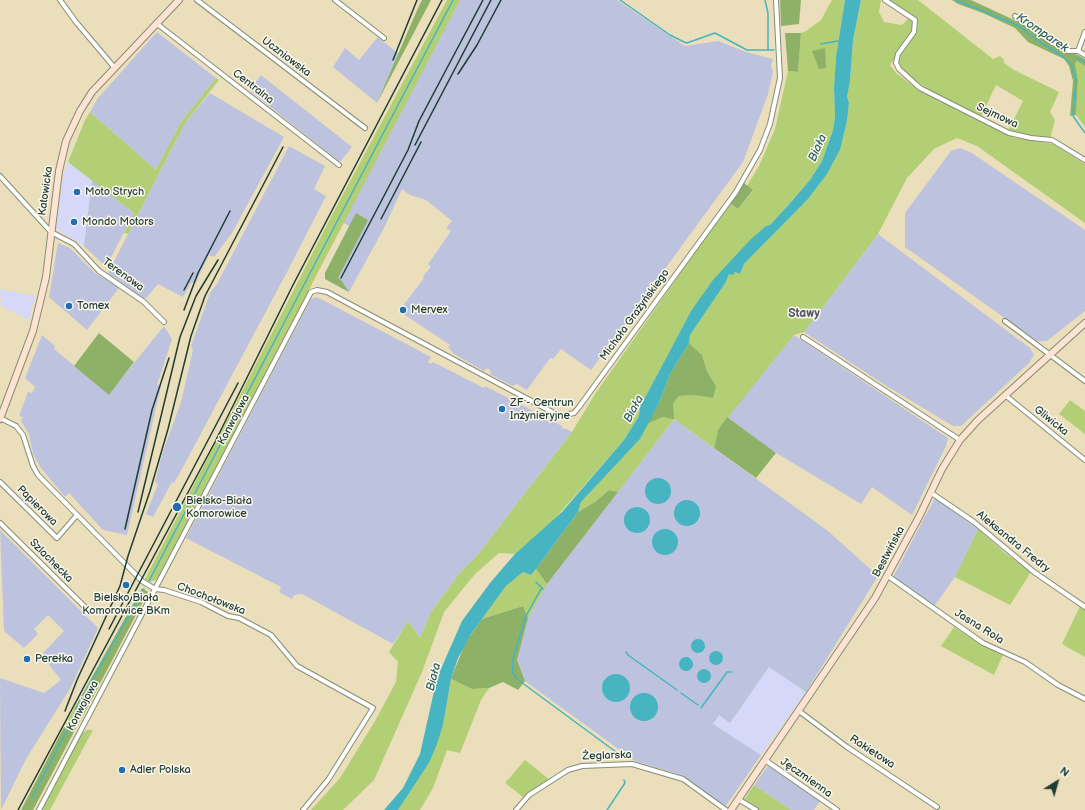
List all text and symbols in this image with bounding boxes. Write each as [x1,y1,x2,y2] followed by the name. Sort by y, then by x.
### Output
[1013,10,1071,56] water label: Kromparek
[259,34,313,80] street label: Uczniowska
[230,67,276,107] street label: Centralna
[974,101,1020,131] street label: Sejmowa
[806,132,830,164] water label: Biała
[36,165,56,217] street label: Katowicka
[85,185,144,199] place label: Moto Strych
[72,187,82,197] marker: Moto Strych
[82,215,154,229] place label: Mondo Motors
[69,217,79,227] marker: Mondo Motors
[100,256,146,294] street label: Terenowa
[597,267,673,363] street label: Michała Grażyńskiego
[77,299,109,313] place label: Tomex
[64,301,74,311] marker: Tomex
[411,303,448,317] place label: Mervex
[398,305,408,315] marker: Mervex
[788,307,820,321] district label: Stawy
[215,393,253,447] street label: Konwojowa
[621,393,647,425] water label: Biała
[510,396,573,422] place label: ZF - Centrun Inżynieryjne
[1031,403,1071,439] street label: Gliwicka
[497,404,507,414] marker: ZF - Centrun Inżynieryjne
[14,483,60,529] street label: Papierowa
[186,494,252,520] place label: Bielsko-Biała Komorowice
[171,501,183,513] marker: Bielsko-Biała Komorowice
[974,508,1052,576] street label: Aleksandra Fredry
[870,524,908,580] street label: Bestwińska
[26,536,76,586] street label: Szlachecka
[121,580,131,590] marker: Bielsko Biała Komorowice BKm
[175,580,247,618] street label: Chochołowska
[82,591,170,617] place label: Bielsko Biała Komorowice BKm
[952,607,1006,647] street label: Jasna Rola
[35,652,73,666] place label: Perełka
[22,654,32,664] marker: Perełka
[424,661,444,693] water label: Biała
[64,679,102,733] street label: Konwojowa
[847,732,897,772] street label: Rakietowa
[582,749,632,763] street label: Żeglarska
[778,755,834,801] street label: Jęczmienna
[1037,762,1077,802] north arrow
[130,763,191,777] place label: Adler Polska
[1057,764,1072,780] text: N
[117,765,127,775] marker: Adler Polska

